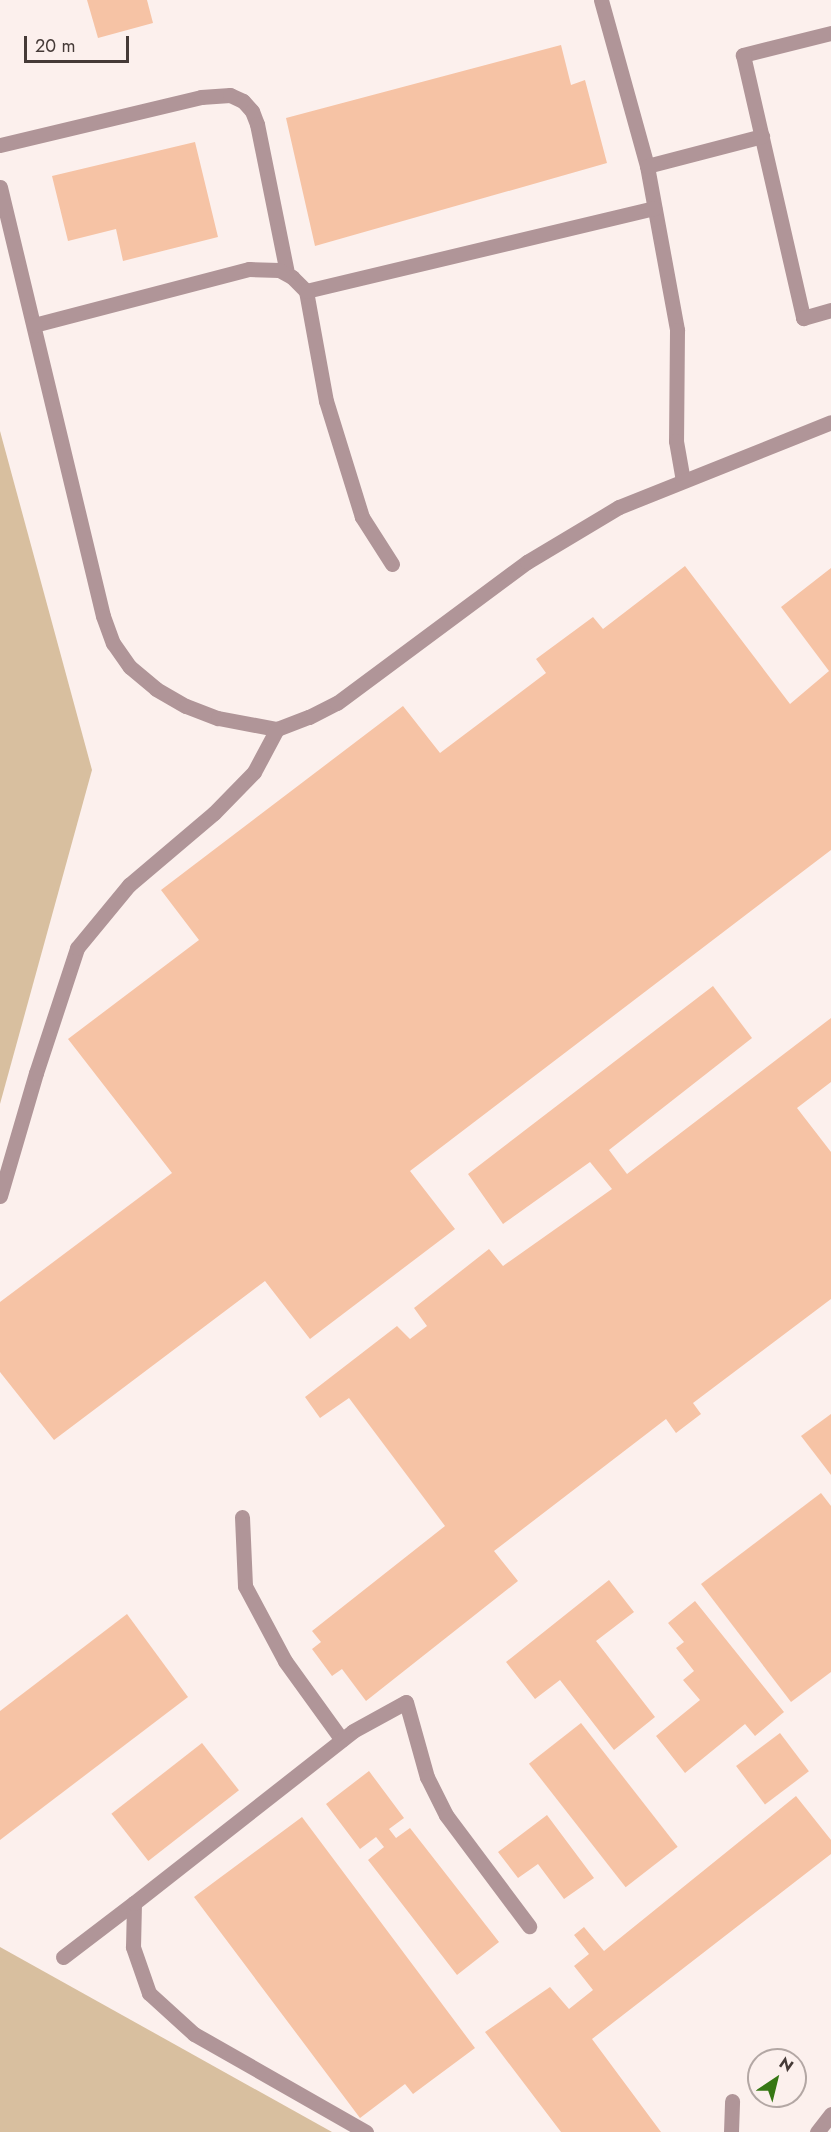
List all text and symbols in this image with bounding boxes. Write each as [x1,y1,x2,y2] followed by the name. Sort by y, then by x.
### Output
[27,24,132,62] scale bar
[35,33,75,59] text: 20 m
[747,2048,807,2108] north arrow
[775,2051,798,2078] text: N

